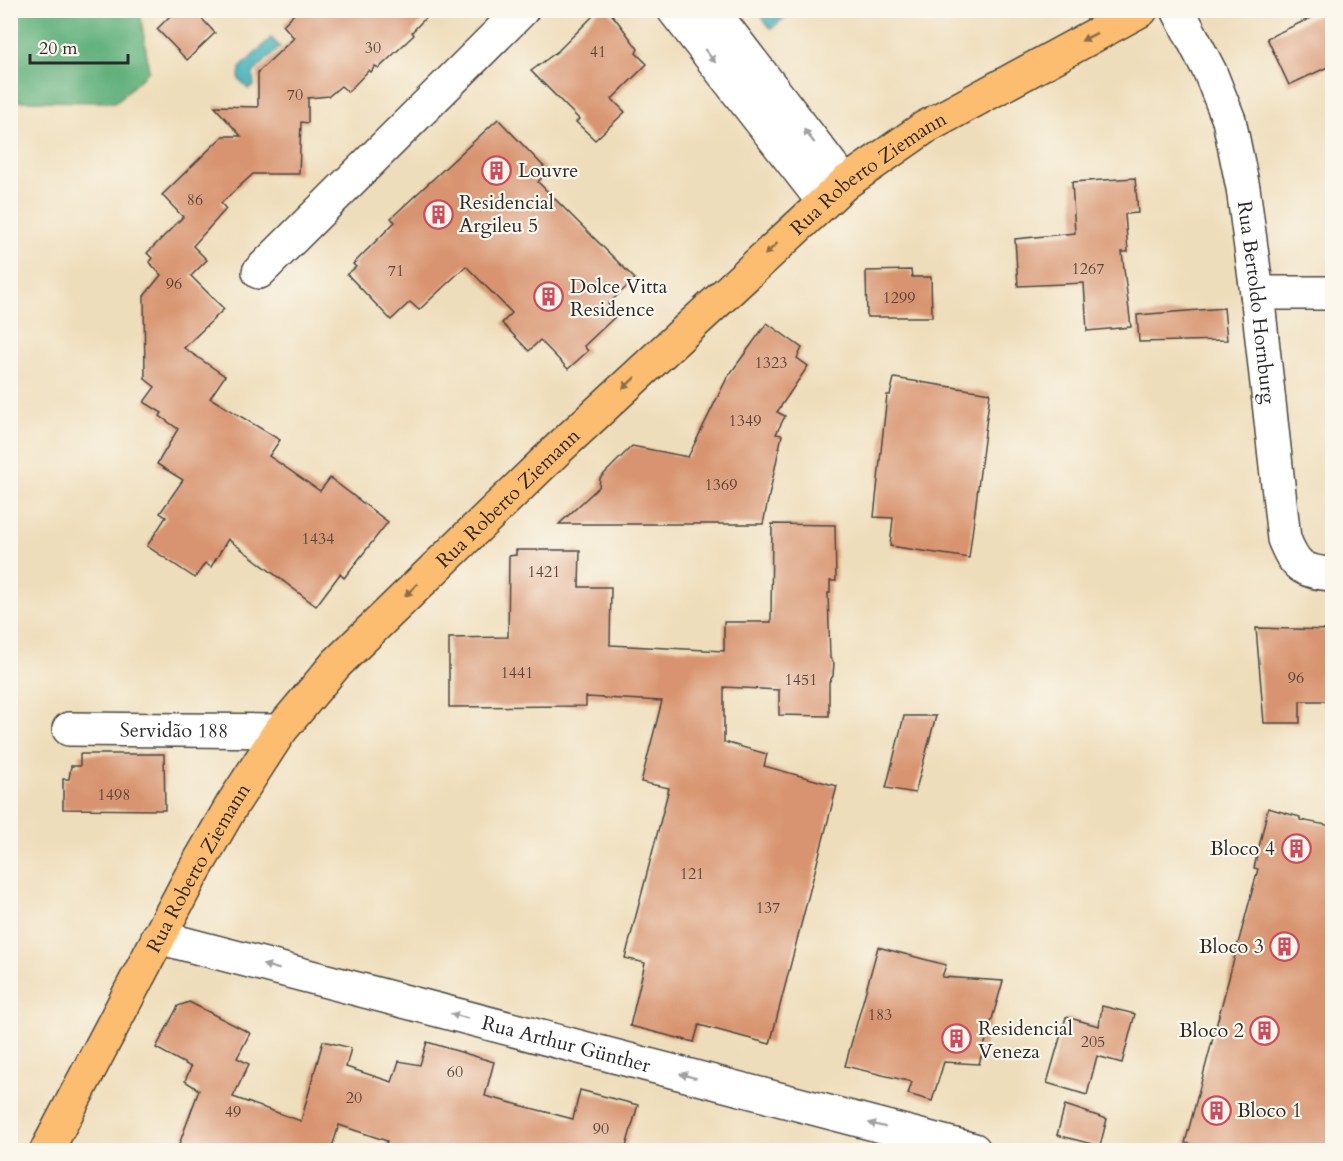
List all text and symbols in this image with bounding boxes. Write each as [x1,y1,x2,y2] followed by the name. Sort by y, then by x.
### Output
[30,27,128,65] scale bar
[1080,32,1097,42] one-way arrow
[39,36,78,61] text: 20 m
[365,37,381,59] house number: 30
[590,41,606,63] house number: 41
[704,48,717,64] one-way arrow
[287,84,303,106] house number: 70
[784,105,952,241] street label: Rua Roberto Ziemann
[803,129,815,145] one-way arrow
[481,154,513,186] building icon: Louvre
[518,157,578,184] place label: Louvre
[187,189,203,211] house number: 86
[459,189,554,239] place label: Residencial Argileu 5
[422,198,454,230] building icon: Residencial Argileu 5
[1231,199,1282,406] street label: Rua Bertoldo Hornburg
[763,242,778,256] one-way arrow
[1072,258,1104,280] house number: 1267
[388,260,404,282] house number: 71
[166,273,182,295] house number: 96
[570,273,668,323] place label: Dolce Vitta Residence
[533,281,565,313] building icon: Dolce Vitta Residence
[883,287,915,309] house number: 1299
[755,352,787,374] house number: 1323
[621,376,636,390] one-way arrow
[729,410,761,432] house number: 1349
[430,422,586,574] street label: Rua Roberto Ziemann
[705,474,737,496] house number: 1369
[302,528,334,550] house number: 1434
[528,561,560,583] house number: 1421
[405,582,419,596] one-way arrow
[501,662,533,684] house number: 1441
[1288,667,1304,689] house number: 96
[785,669,817,691] house number: 1451
[120,716,228,745] street label: Servidão 188
[140,777,257,958] street label: Rua Roberto Ziemann
[98,784,130,806] house number: 1498
[1280,832,1312,864] building icon: Bloco 4
[1210,835,1275,862] place label: Bloco 4
[680,863,704,885] house number: 121
[756,897,780,919] house number: 137
[1269,930,1301,962] building icon: Bloco 3
[1199,933,1264,960] place label: Bloco 3
[261,962,279,971] one-way arrow
[868,1004,892,1026] house number: 183
[479,1009,654,1079] street label: Rua Arthur Günther
[450,1011,468,1021] one-way arrow
[1249,1014,1281,1046] building icon: Bloco 2
[978,1015,1073,1065] place label: Residencial Veneza
[1179,1017,1244,1044] place label: Bloco 2
[941,1023,973,1055] building icon: Residencial Veneza
[1081,1031,1105,1053] house number: 205
[447,1061,463,1083] house number: 60
[679,1071,697,1080] one-way arrow
[346,1087,362,1109] house number: 20
[1200,1094,1232,1126] building icon: Bloco 1
[1237,1097,1302,1124] place label: Bloco 1
[225,1101,241,1123] house number: 49
[593,1118,609,1140] house number: 90
[868,1120,886,1130] one-way arrow

